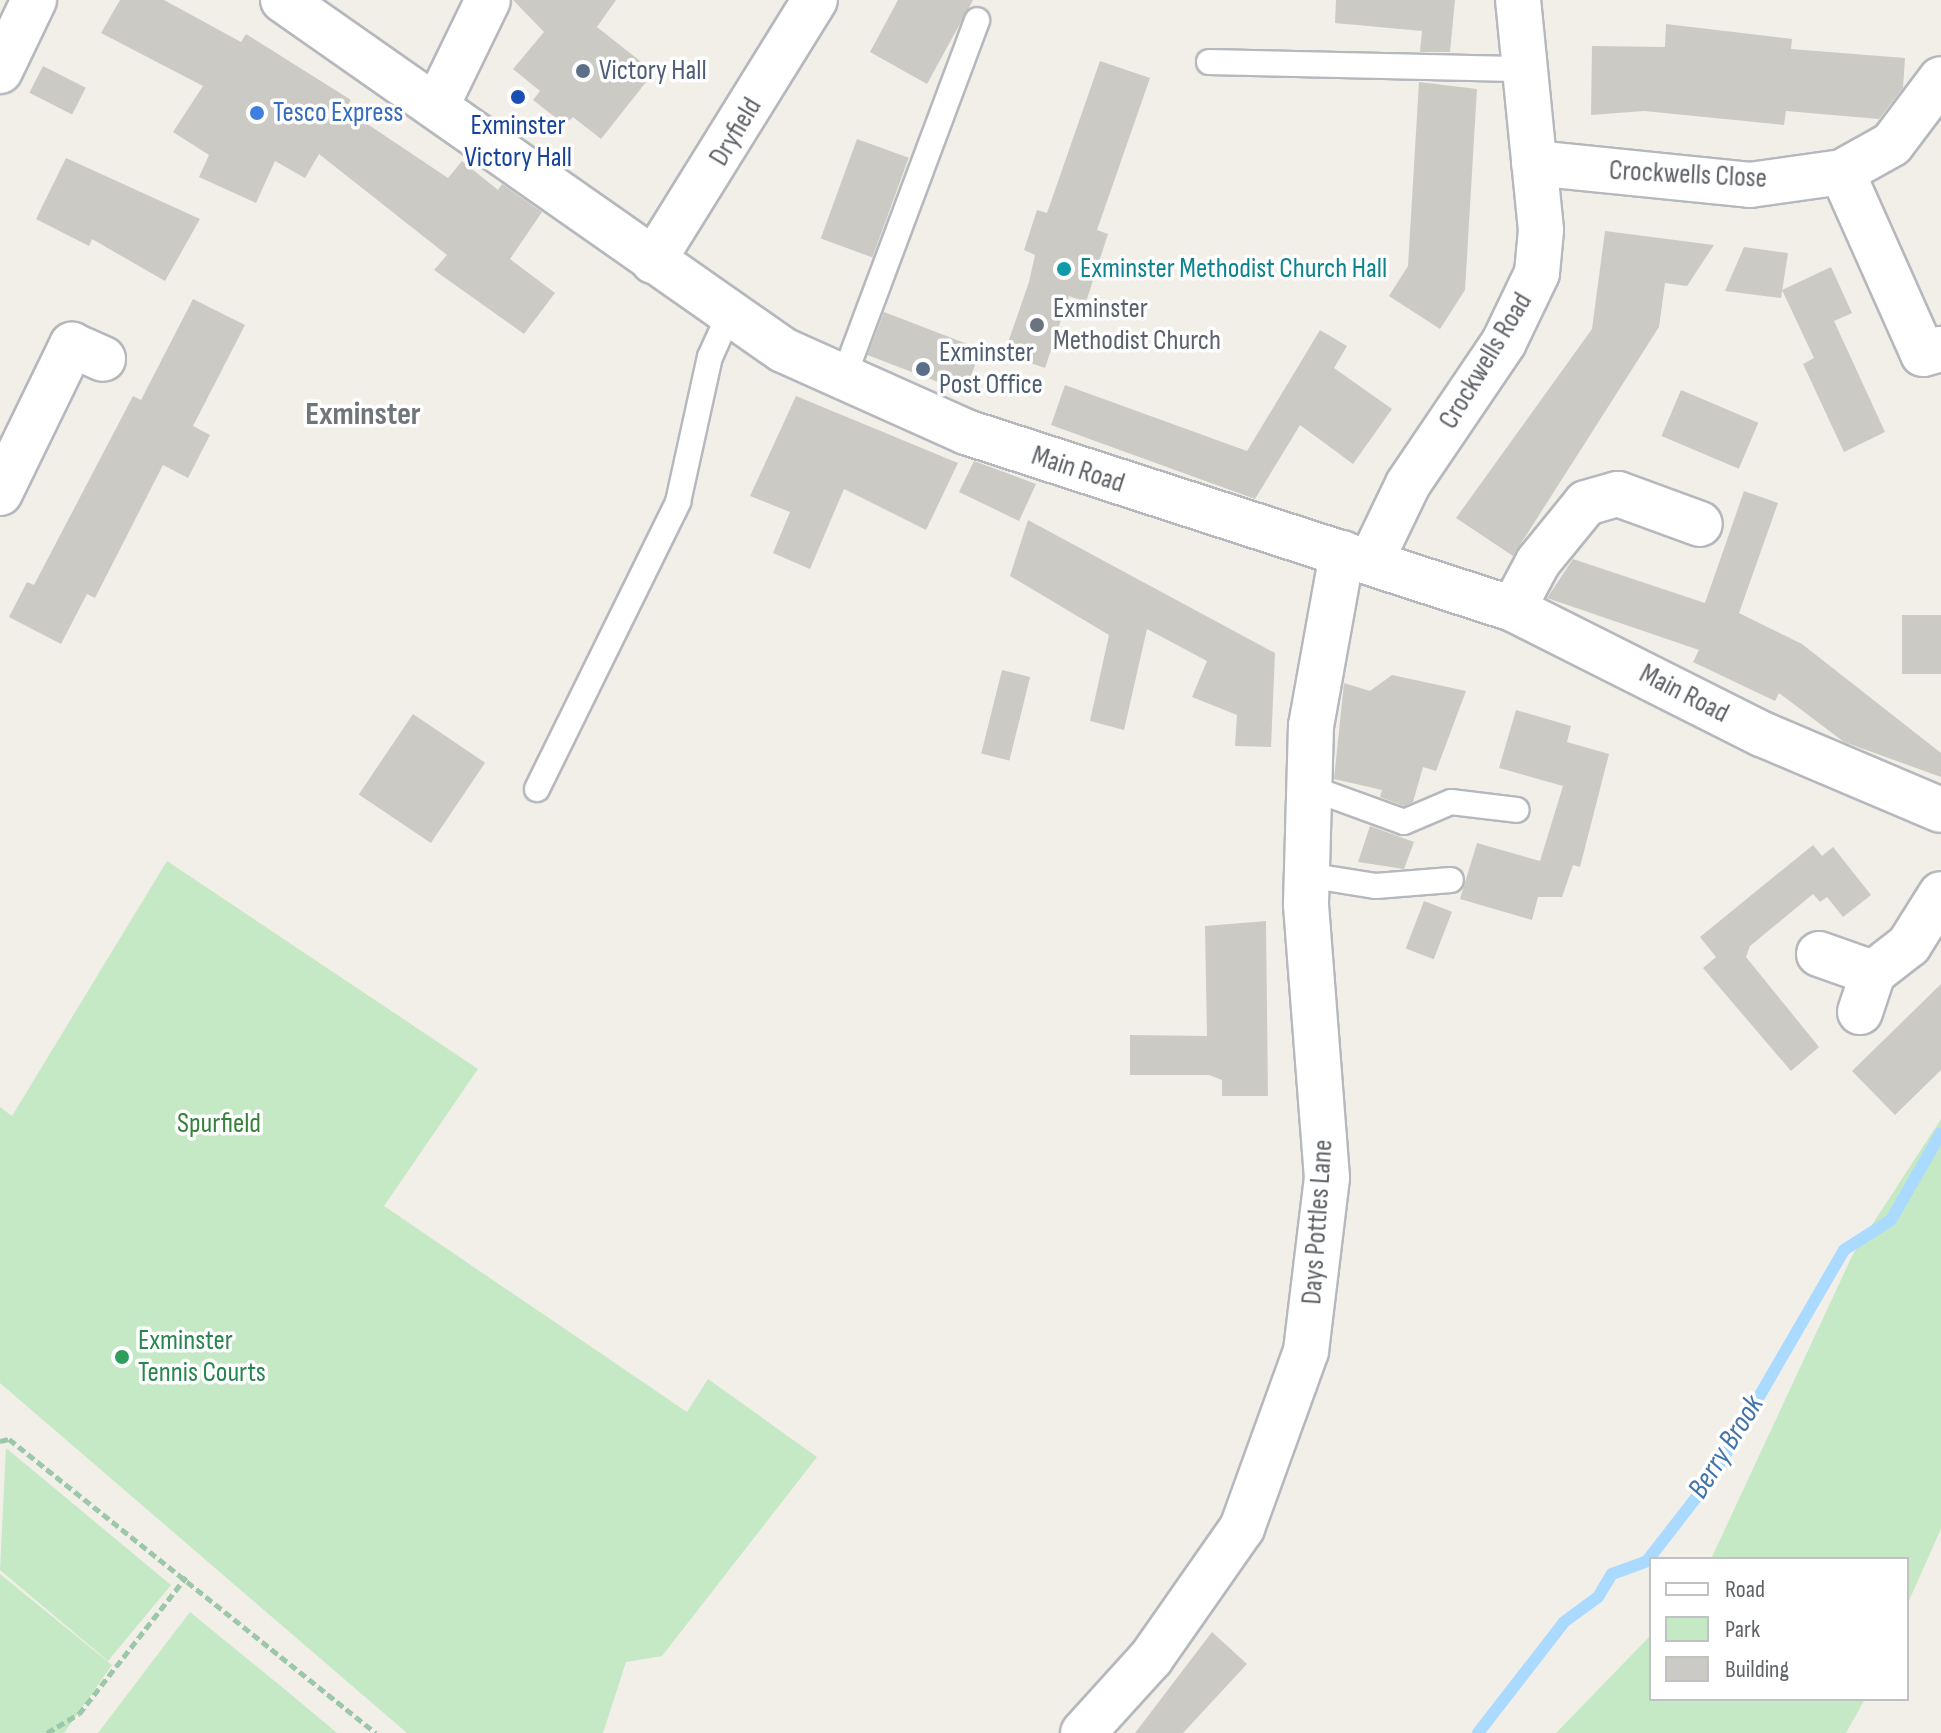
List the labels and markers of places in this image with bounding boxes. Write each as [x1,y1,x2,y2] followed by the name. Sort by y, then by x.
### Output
[599,54,707,88] place label: Victory Hall
[574,62,592,80] marker: Victory Hall
[509,88,527,106] marker: Exminster Victory Hall
[273,96,403,130] place label: Tesco Express
[248,104,266,122] marker: Tesco Express
[464,109,572,175] place label: Exminster Victory Hall
[1080,252,1387,286] place label: Exminster Methodist Church Hall
[1055,260,1073,278] marker: Exminster Methodist Church Hall
[1053,292,1221,358] place label: Exminster Methodist Church
[1028,316,1046,334] marker: Exminster Methodist Church
[939,336,1043,402] place label: Exminster Post Office
[914,360,932,378] marker: Exminster Post Office
[138,1324,266,1390] place label: Exminster Tennis Courts
[113,1348,131,1366] marker: Exminster Tennis Courts

